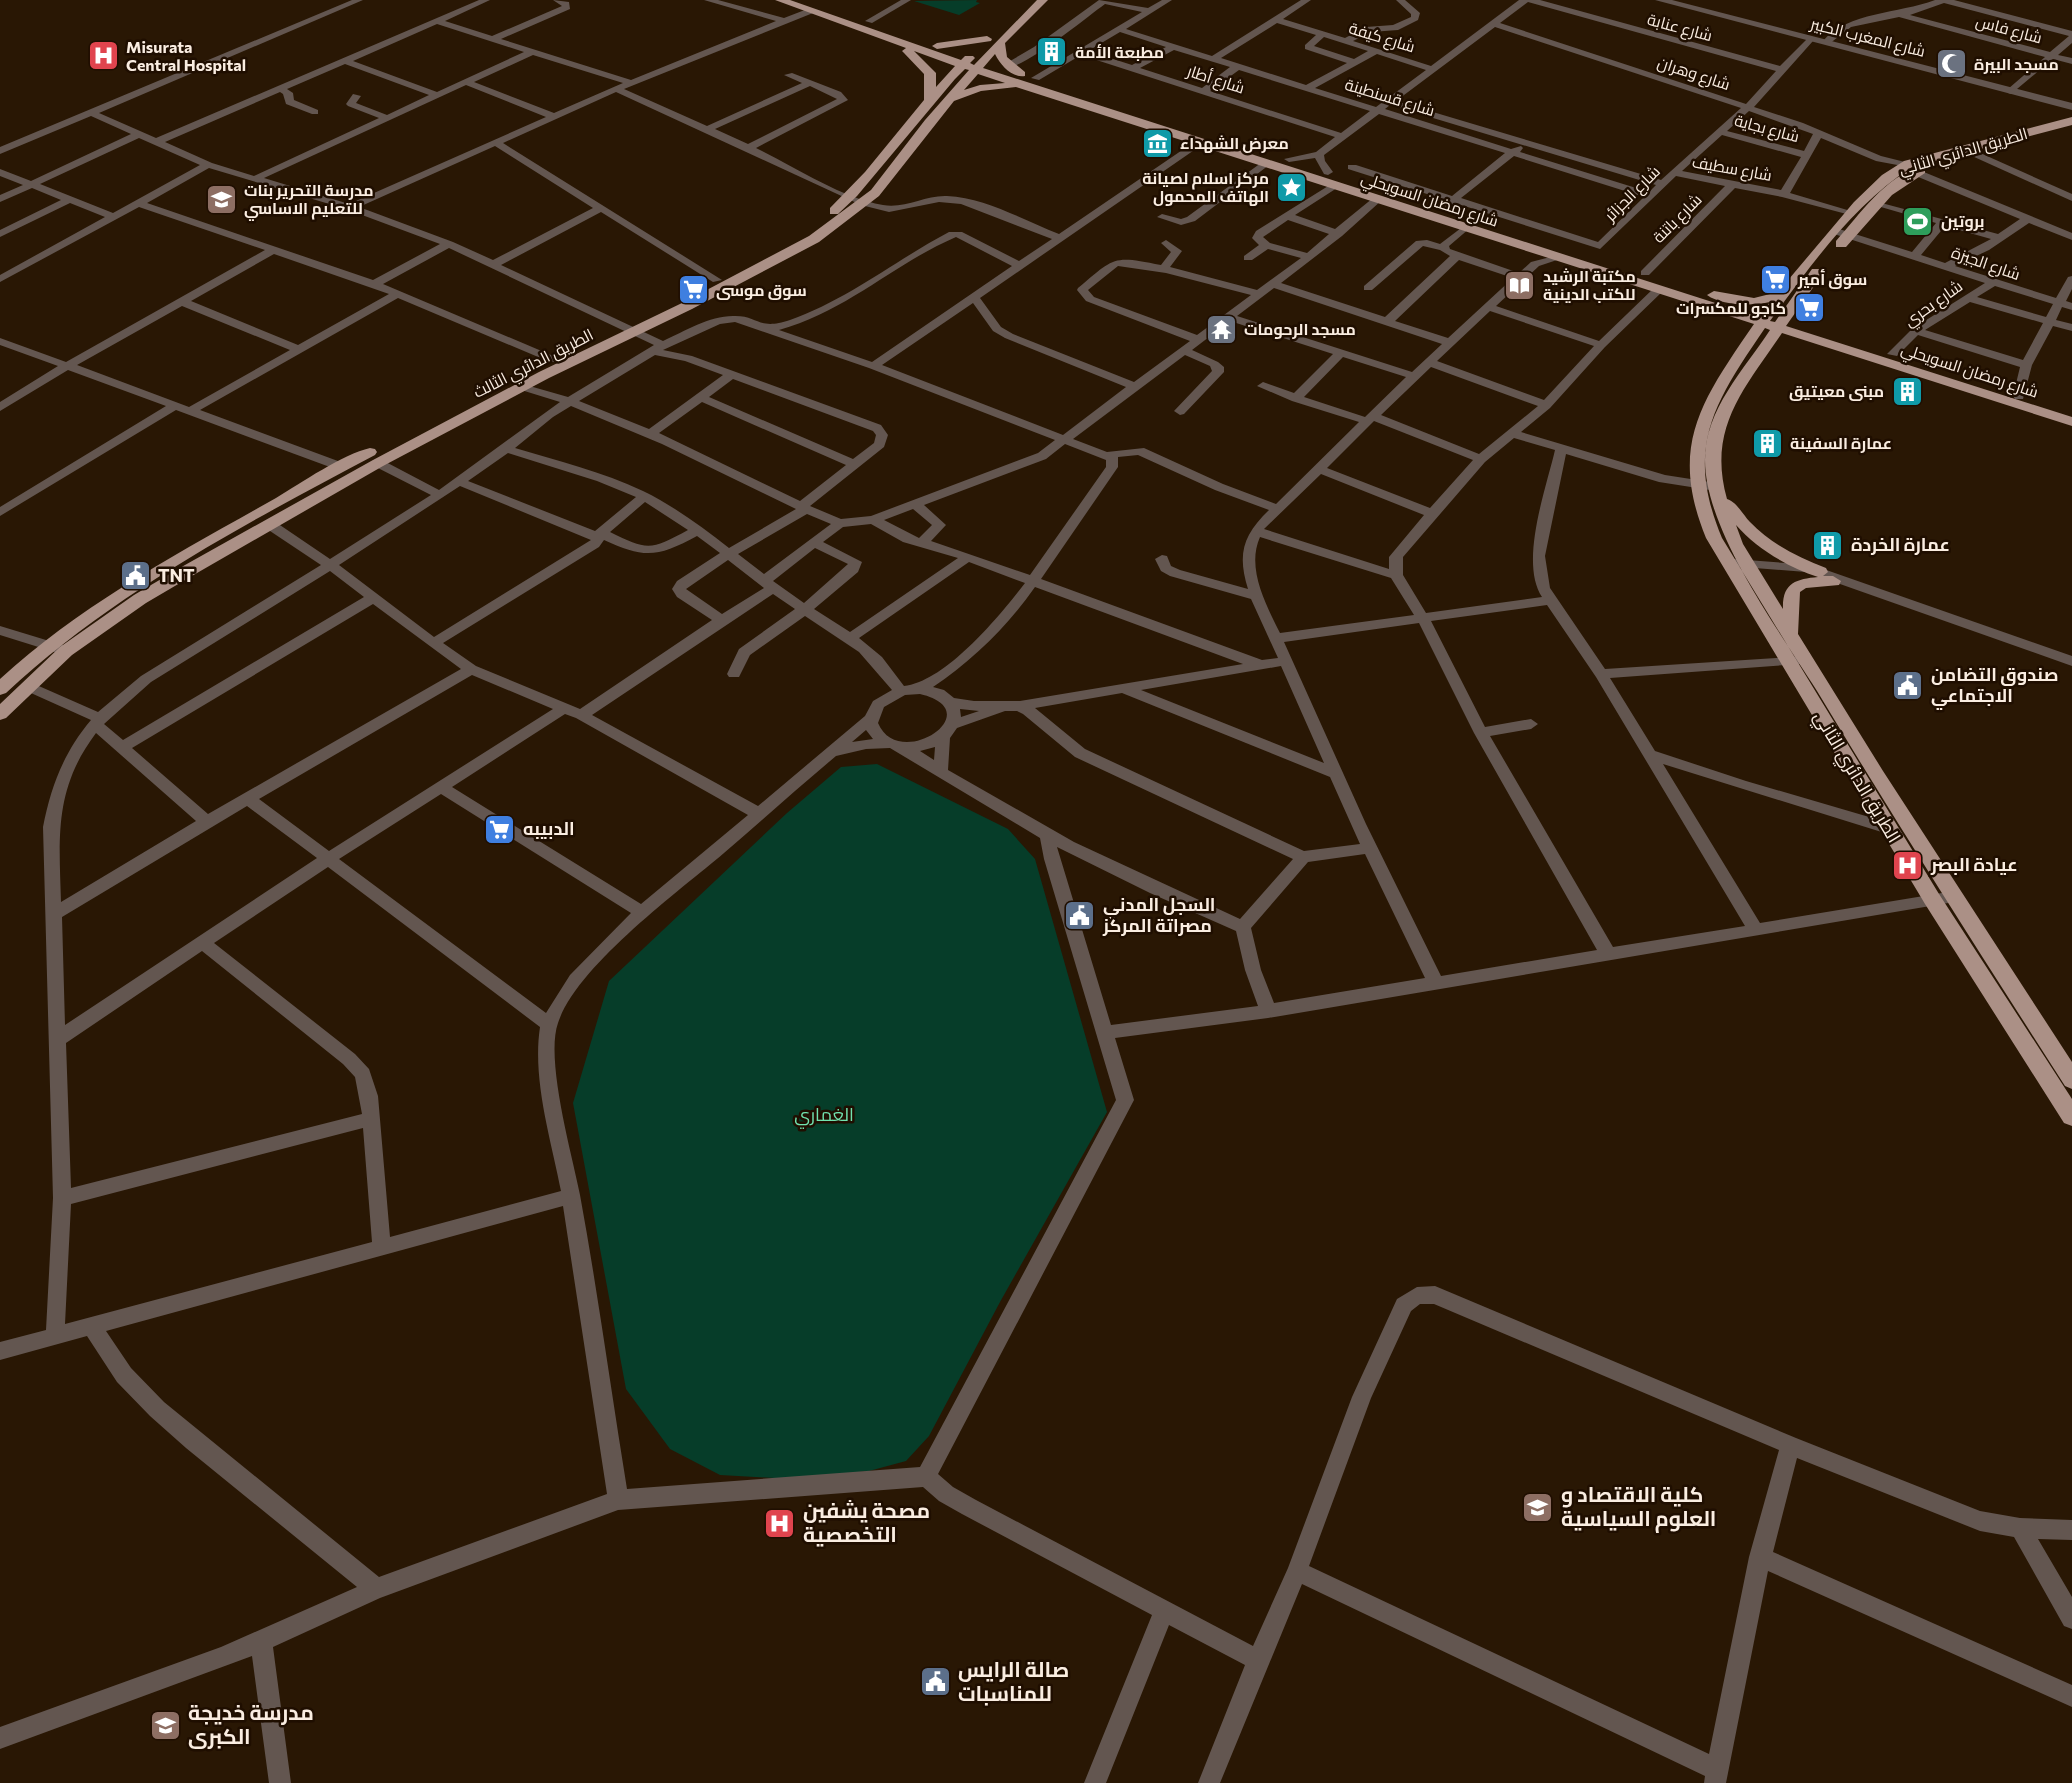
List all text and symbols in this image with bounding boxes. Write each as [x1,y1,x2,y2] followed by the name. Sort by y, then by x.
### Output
[1645,9,1715,47] street label: شارع عنابة
[1973,11,2044,49] street label: شارع فاس
[1807,13,1928,63] street label: شارع المغرب الكبير
[1346,17,1418,58] street label: شارع كيفة
[1035,35,1069,69] building icon: مطبعة الأمة
[126,37,246,74] place label: Misurata Central Hospital
[86,39,120,73] hospital icon: Misurata Central Hospital
[1075,42,1164,61] place label: مطبعة الأمة
[1934,47,1968,81] mosque icon: مسجد البيرة
[1654,52,1733,96] street label: شارع وهران
[1974,54,2059,74] place label: مسجد البيرة
[1183,60,1247,100] street label: شارع أطار
[1342,74,1437,122] street label: شارع قسنطينة
[1732,110,1802,148] street label: شارع بجاية
[1896,123,2031,183] street label: الطريق الدائري الثاني
[1140,126,1174,160] museum icon: معرض الشهداء
[1180,133,1289,153] place label: معرض الشهداء
[1690,151,1774,187] street label: شارع سطيف
[1599,161,1665,227] street label: شارع الجزائر
[1358,167,1501,234] street label: شارع رمضان السويحلي
[1142,168,1269,206] place label: مركز اسلام لصيانة الهاتف المحمول
[1275,170,1309,204] place icon: مركز اسلام لصيانة الهاتف المحمول
[244,180,374,221] place label: مدرسة التحرير بنات للتعليم الاساسي
[204,182,238,216] school or university icon: مدرسة التحرير بنات للتعليم الاساسي
[1648,189,1707,248] street label: شارع باتنة
[1901,204,1935,238] sports icon: بروتين
[1941,211,1985,231] place label: بروتين
[1948,242,2023,286] street label: شارع الجيزة
[1758,262,1792,296] supermarket icon: سوق أمير
[1543,266,1636,303] place label: مكتبة الرشيد للكتب الدينية
[1503,268,1537,302] library icon: مكتبة الرشيد للكتب الدينية
[1797,269,1867,289] place label: سوق أمير
[676,273,710,307] supermarket icon: سوق موسى
[1900,276,1969,334] street label: شارع بحري
[716,280,807,300] place label: سوق موسى
[1792,291,1826,325] supermarket icon: كاجو للمكسرات
[1676,298,1786,318] place label: كاجو للمكسرات
[1204,312,1238,346] temple icon: مسجد الرحومات
[1244,319,1356,339] place label: مسجد الرحومات
[470,324,598,405] street label: الطريق الدائري الثالث
[1898,338,2041,405] street label: شارع رمضان السويحلي
[1890,374,1924,408] building icon: مبنى معيتيق
[1789,381,1884,401] place label: مبنى معيتيق
[1750,426,1784,460] building icon: عمارة السفينة
[1790,433,1892,453] place label: عمارة السفينة
[1811,528,1845,562] building icon: عمارة الخردة
[1851,533,1950,556] place label: عمارة الخردة
[118,559,152,593] public building icon: TNT
[158,564,195,586] place label: TNT
[1931,663,2059,711] place label: صندوق التضامن الاجتماعي
[1891,668,1925,702] public building icon: صندوق التضامن الاجتماعي
[1806,707,1906,848] street label: الطريق الدائري الثاني
[483,812,517,846] supermarket icon: الدبيبه
[523,817,575,839] place label: الدبيبه
[1891,848,1925,882] hospital icon: عيادة البصر
[1930,853,2018,876] place label: عيادة البصر
[1102,893,1215,937] place label: السجل المدني مصراتة المركز
[1063,898,1097,932] public building icon: السجل المدني مصراتة المركز
[794,1103,854,1129] park label: الغماري
[1561,1481,1716,1533] place label: كلية الاقتصاد و العلوم السياسية
[1521,1490,1555,1524] school or university icon: كلية الاقتصاد و العلوم السياسية
[803,1497,930,1547] place label: مصحة يشفين التخصصية
[763,1506,797,1540] hospital icon: مصحة يشفين التخصصية
[958,1656,1069,1706] place label: صالة الرايس للمناسبات
[918,1665,952,1699] public building icon: صالة الرايس للمناسبات
[188,1699,314,1749] place label: مدرسة خديجة الكبرى
[148,1708,182,1742] school or university icon: مدرسة خديجة الكبرى

